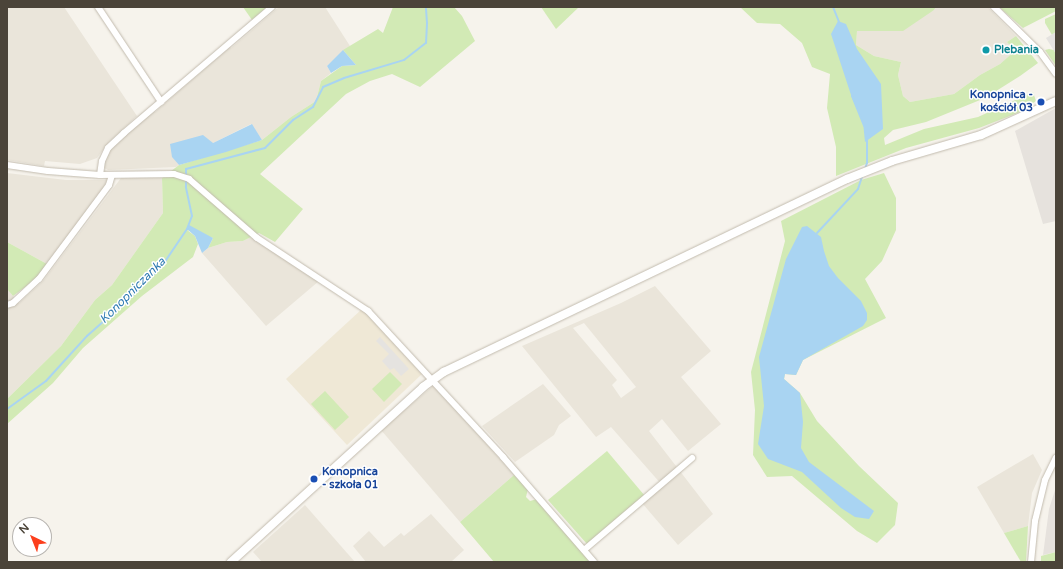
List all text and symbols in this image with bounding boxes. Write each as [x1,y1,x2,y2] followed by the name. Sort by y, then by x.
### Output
[994,43,1039,57] place label: Plebania
[981,45,991,55] marker: Plebania
[970,89,1033,115] place label: Konopnica - kościół 03
[1036,97,1046,107] marker: Konopnica - kościół 03
[97,255,169,327] water label: Konopniczanka
[322,466,378,492] place label: Konopnica - szkoła 01
[309,474,319,484] marker: Konopnica - szkoła 01
[12,517,52,557] north arrow
[16,521,32,536] text: N

